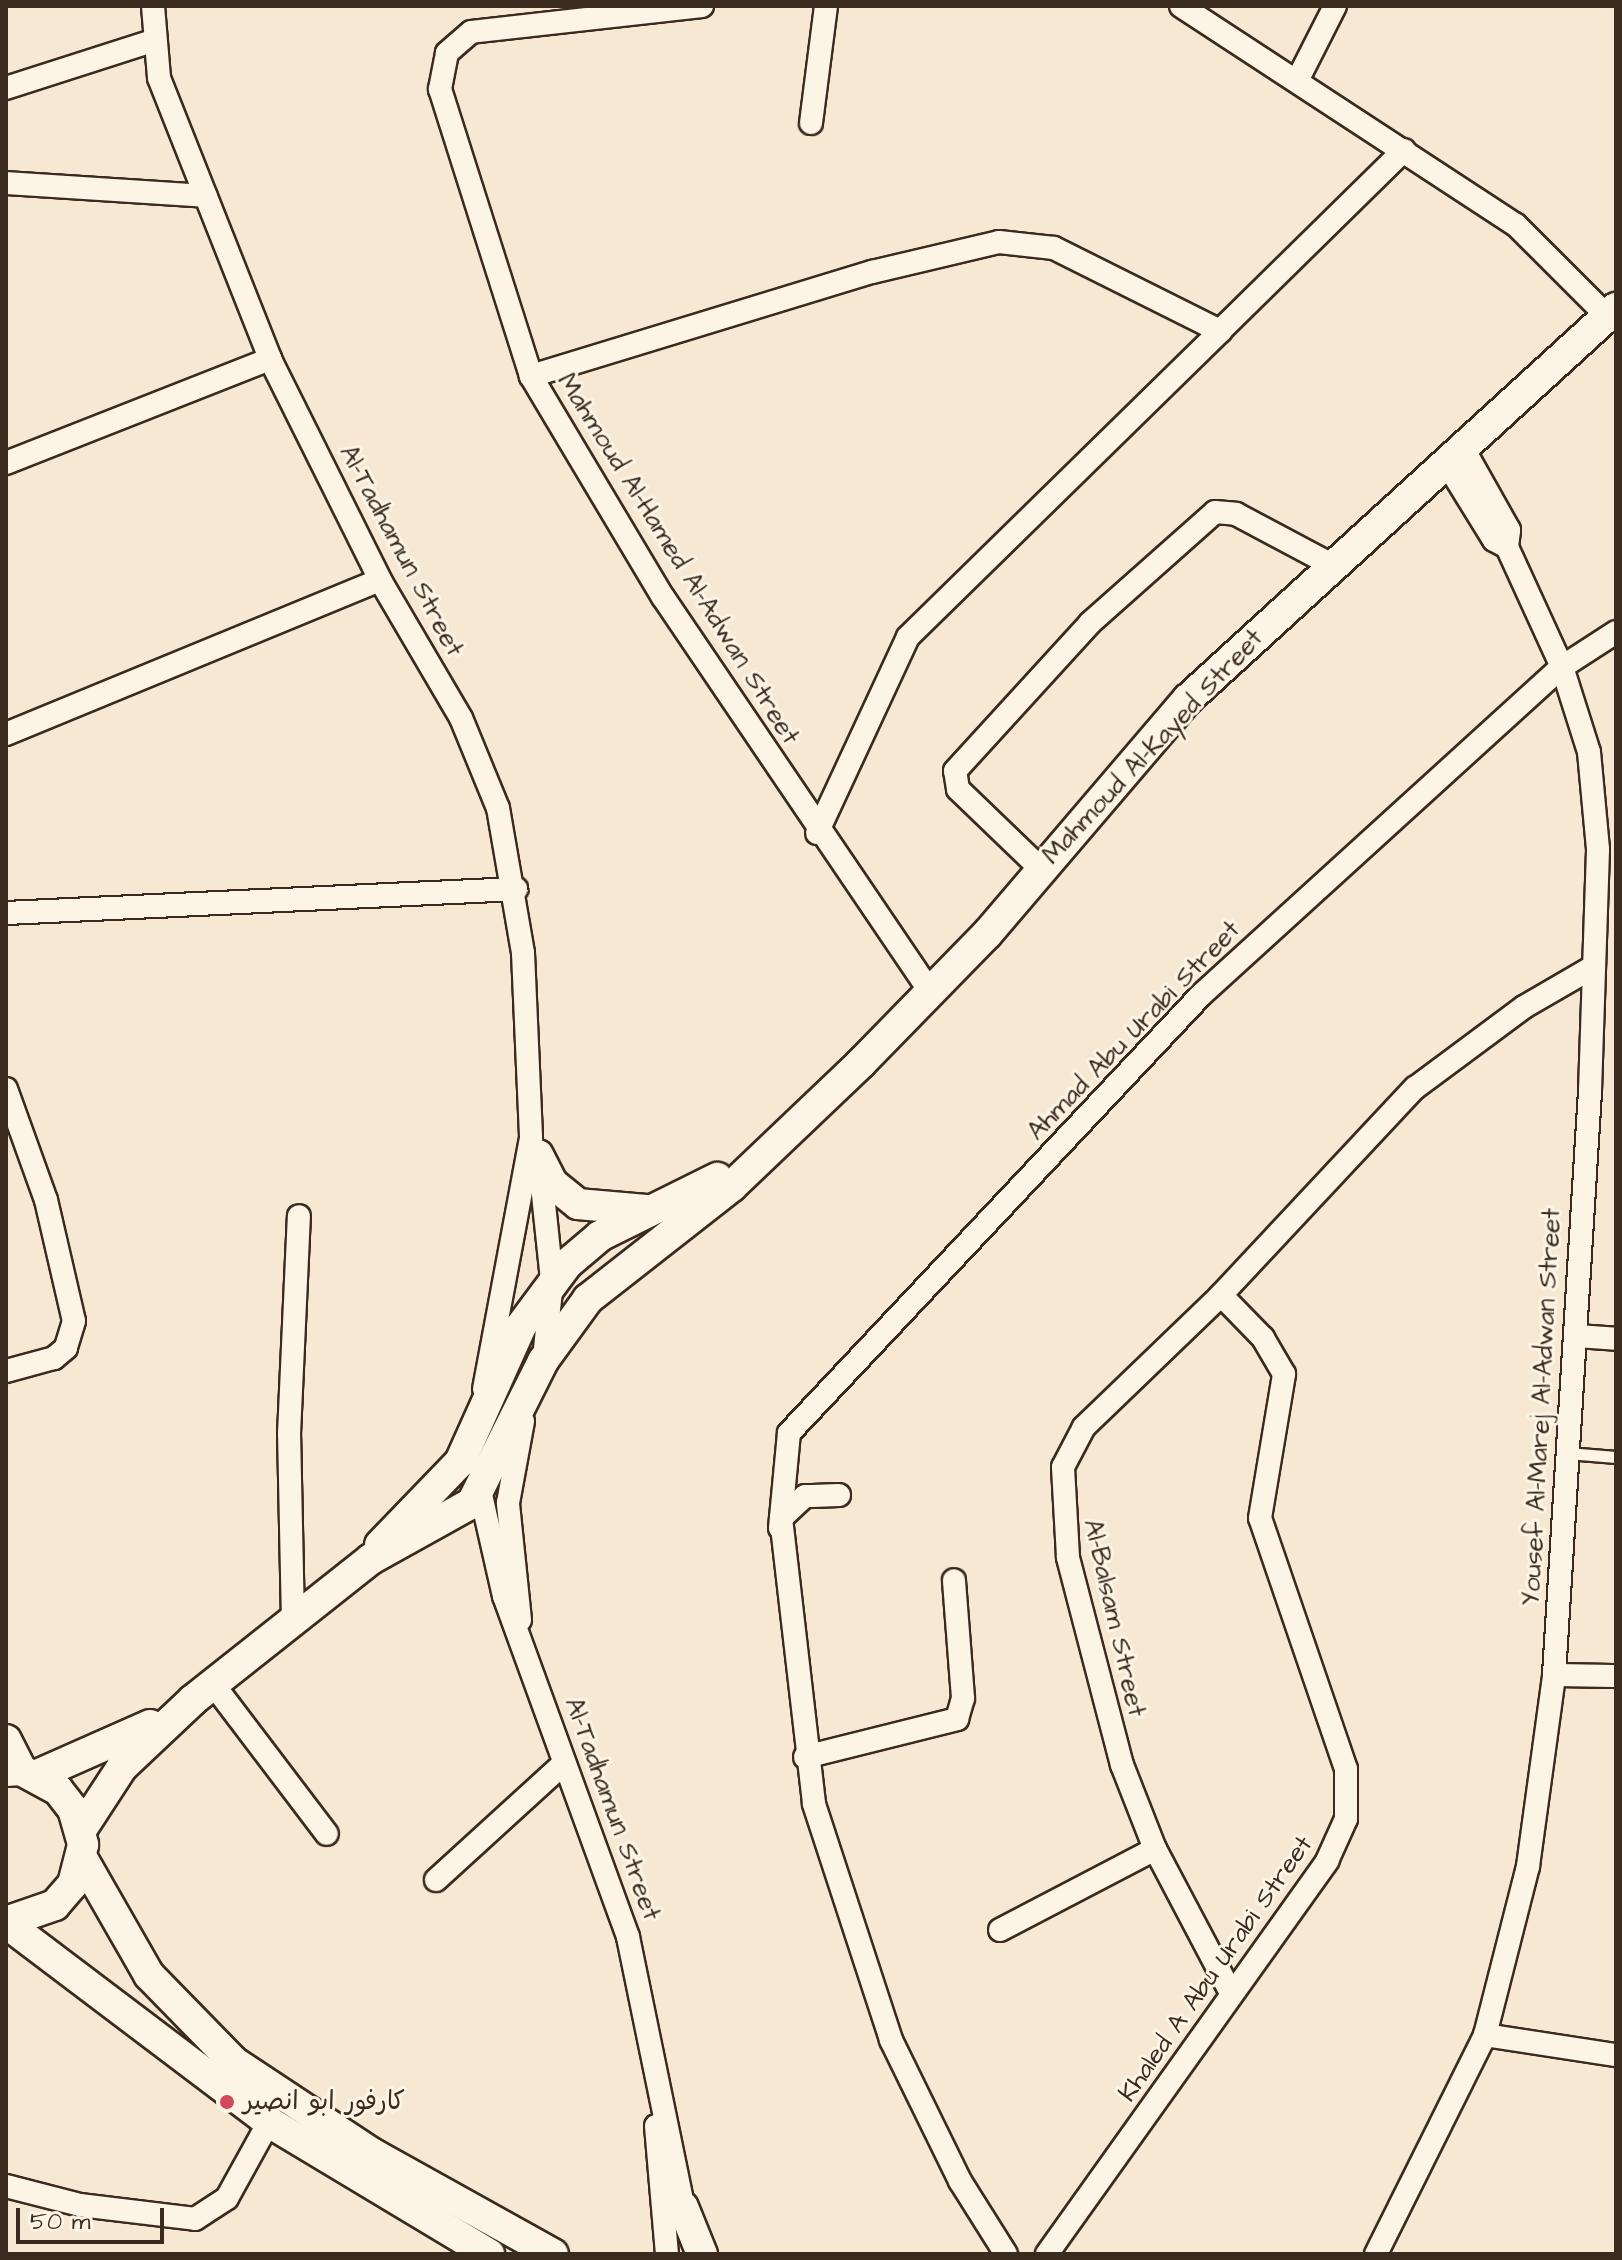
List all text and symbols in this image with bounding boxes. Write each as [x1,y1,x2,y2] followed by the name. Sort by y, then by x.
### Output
[550,368,806,750] street label: Mahmoud Al-Hamed Al-Adwan Street
[332,440,470,662] street label: Al-Tadhamun Street
[1036,623,1270,871] street label: Mahmoud Al-Kayed Street
[1021,915,1247,1147] street label: Ahmad Abu Urabi Street
[1516,1207,1568,1607] street label: Yousef Al-Marej Al-Adwan Street
[1076,1516,1152,1720] street label: Al-Balsam Street
[557,1693,667,1925] street label: Al-Tadhamun Street
[1112,1830,1320,2108] street label: Khaled A Abu Urabi Street
[243,2086,405,2118] place label: كارفور ابو انصير
[218,2093,236,2111] marker: كارفور ابو انصير
[20,2192,168,2242] scale bar
[30,2205,90,2239] text: 50 m

